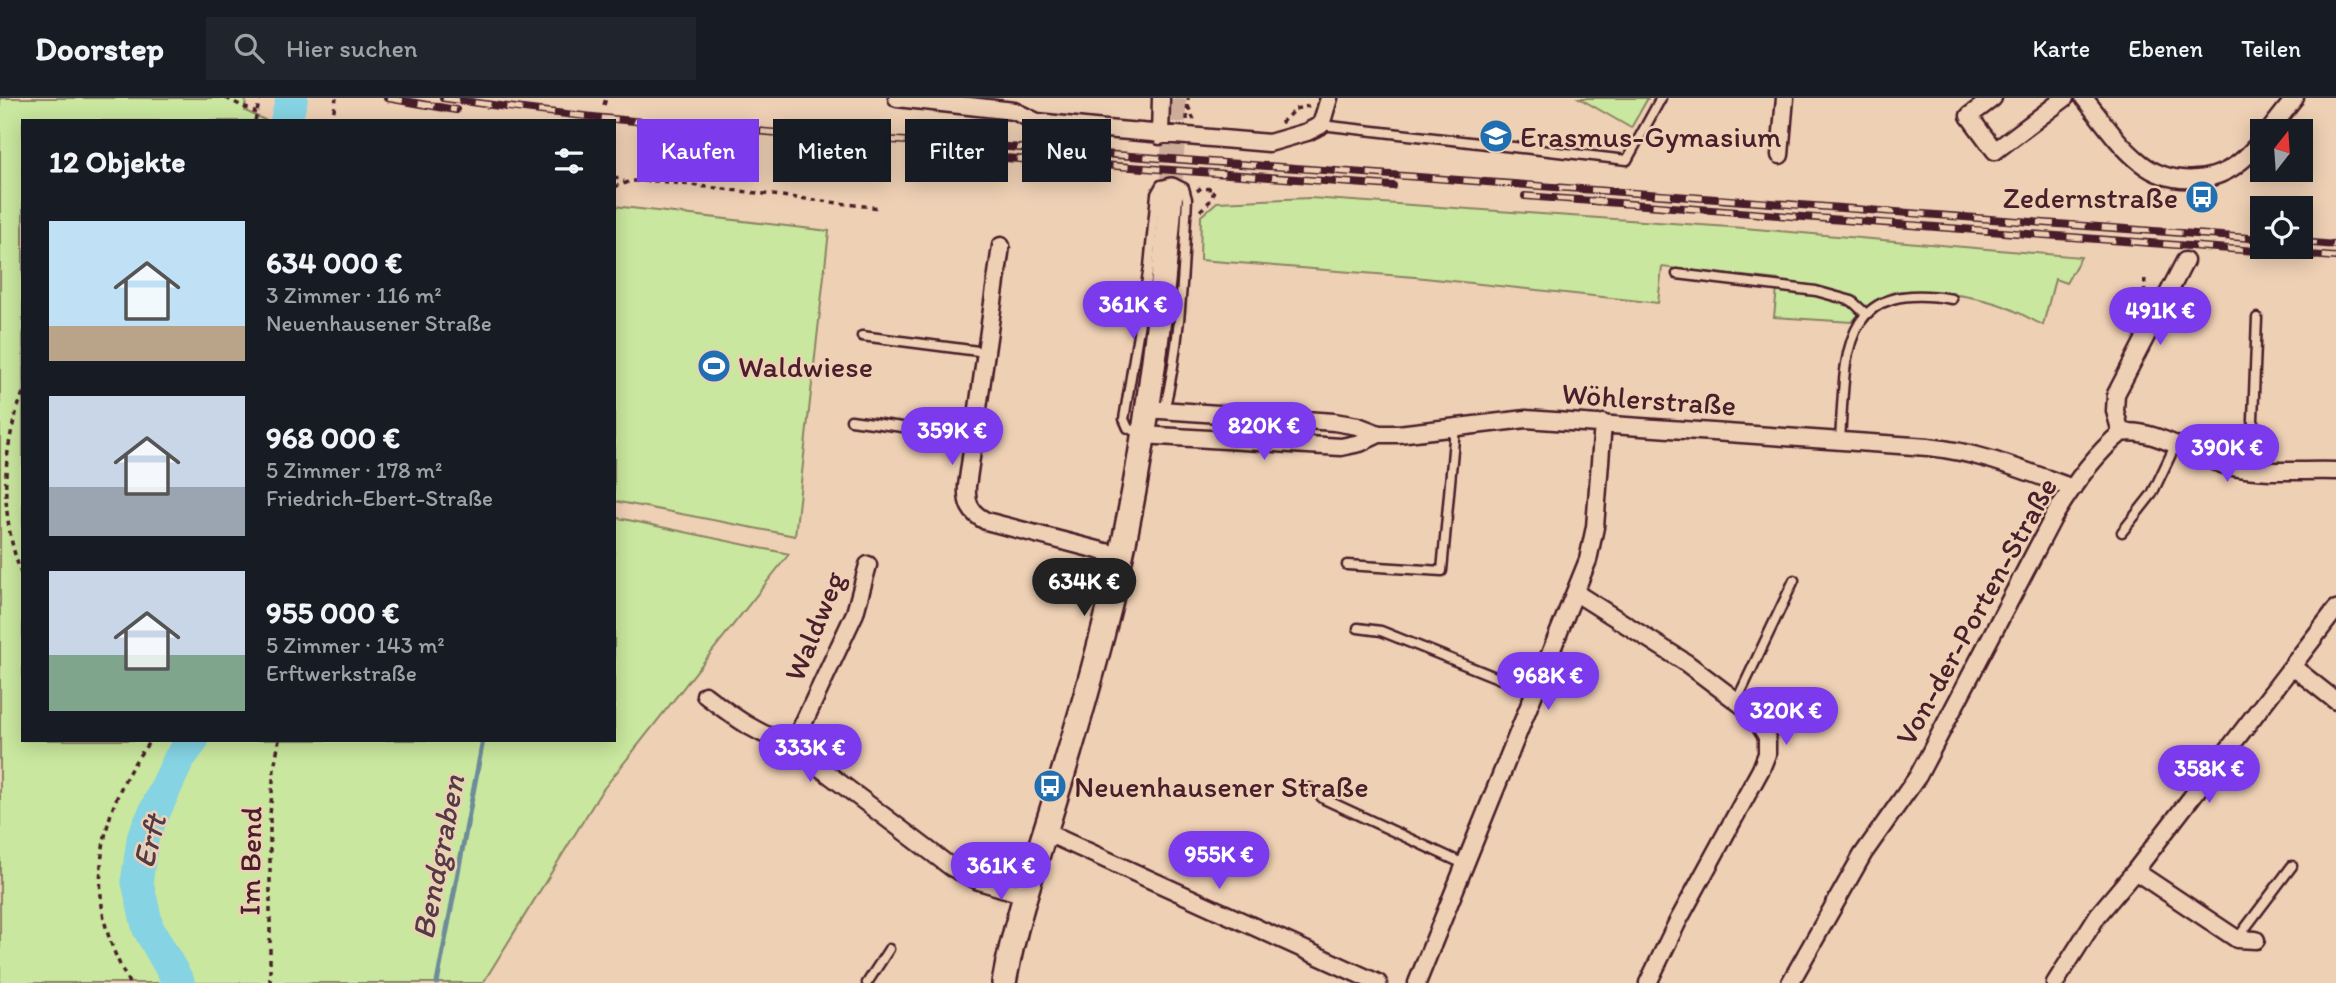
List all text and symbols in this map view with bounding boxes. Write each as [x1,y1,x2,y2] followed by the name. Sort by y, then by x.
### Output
[206,17,696,80] search box
[35,29,164,68] text: Doorstep
[230,29,268,67] icon: search
[286,32,418,64] text: Hier suchen
[2032,34,2090,63] text: Karte
[2128,34,2203,63] text: Ebenen
[2241,34,2301,63] text: Teilen
[1477,117,1515,155] school or university icon: Erasmus-Gymasium
[1520,118,1781,155] place label: Erasmus-Gymasium
[637,119,759,182] chip: Kaufen
[773,119,891,182] chip: Mieten
[905,119,1008,182] chip: Filter
[1022,119,1111,182] chip: Neu
[2250,119,2314,182] north arrow
[2250,119,2313,259] map controls
[550,142,588,180] icon: filters
[49,143,186,180] text: 12 Objekte
[2183,178,2221,216] bus stop icon: Zedernstraße
[2003,179,2178,216] place label: Zedernstraße
[2250,196,2313,259] button: locate
[266,244,402,281] text: 634 000 €
[105,249,189,333] icon: home
[266,281,442,309] text: 3 Zimmer · 116 m²
[1076,282,1190,341] pin: 361K €
[2103,288,2217,347] pin: 491K €
[1099,290,1167,318] text: 361K €
[2125,296,2195,324] text: 491K €
[266,309,492,337] text: Neuenhausener Straße
[695,347,733,385] sports icon: Waldwiese
[738,348,873,385] place label: Waldwiese
[1560,374,1738,424] street label: Wöhlerstraße
[1207,402,1321,462] pin: 820K €
[895,408,1009,467] pin: 359K €
[1228,411,1300,439] text: 820K €
[917,416,987,444] text: 359K €
[266,419,400,456] text: 968 000 €
[105,424,189,508] icon: home
[2170,424,2284,484] pin: 390K €
[2191,433,2263,461] text: 390K €
[266,456,442,484] text: 5 Zimmer · 178 m²
[1887,470,2065,752] street label: Von-der-Porten-Straße
[266,484,493,512] text: Friedrich-Ebert-Straße
[1027,559,1141,618] pin: 634K €
[775,565,853,686] street label: Waldweg
[1048,567,1120,595] text: 634K €
[266,594,399,631] text: 955 000 €
[105,599,189,683] icon: home
[266,631,445,659] text: 5 Zimmer · 143 m²
[1491,652,1605,712] pin: 968K €
[266,659,417,687] text: Erftwerkstraße
[1513,661,1583,689] text: 968K €
[1729,688,1843,747] pin: 320K €
[1750,696,1822,724] text: 320K €
[753,724,867,784] pin: 333K €
[775,733,845,761] text: 333K €
[2152,746,2266,805] pin: 358K €
[2174,754,2244,782] text: 358K €
[1031,767,1069,805] bus stop icon: Neuenhausener Straße
[1074,768,1369,805] place label: Neuenhausener Straße
[403,771,473,942] water label: Bendgraben
[231,806,269,916] street label: Im Bend
[124,808,175,872] water label: Erft
[1162,832,1276,891] pin: 955K €
[1184,840,1254,868] text: 955K €
[944,842,1058,902] pin: 361K €
[967,851,1035,879] text: 361K €

